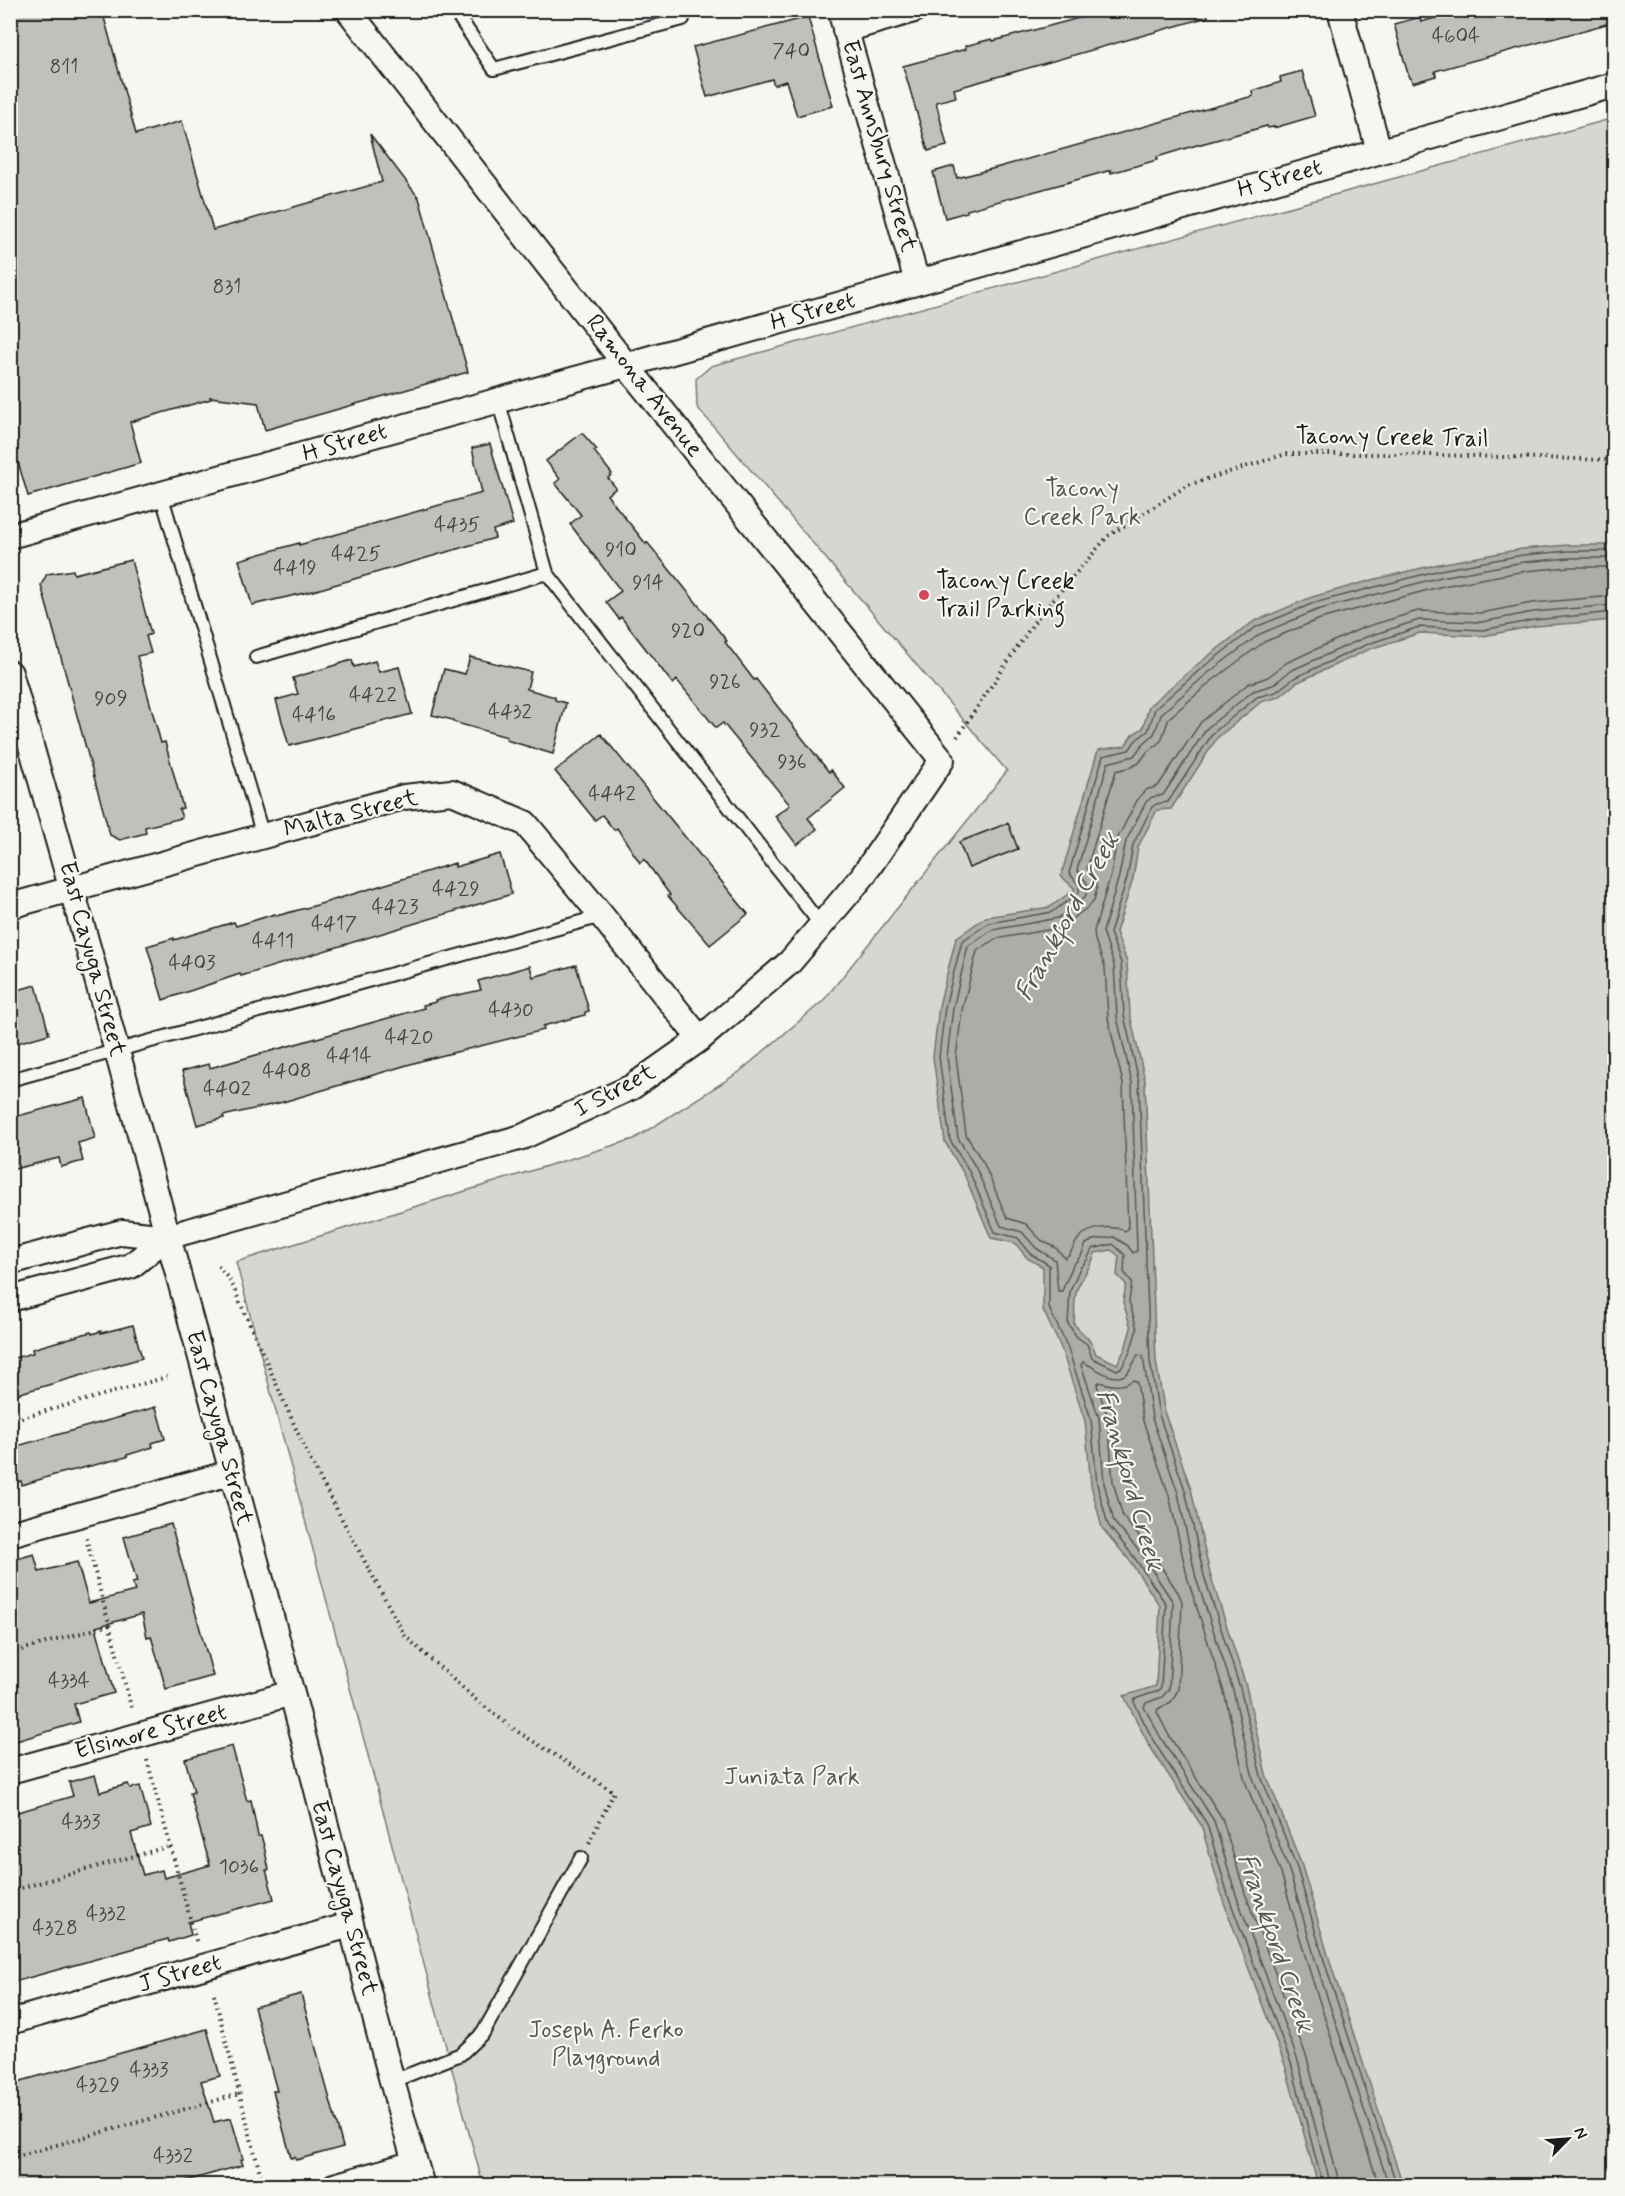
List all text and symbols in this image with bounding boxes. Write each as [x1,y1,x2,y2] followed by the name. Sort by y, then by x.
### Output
[1432,22,1480,50] house number: 4604
[834,36,924,256] street label: East Annsbury Street
[772,37,810,65] house number: 740
[49,53,79,81] house number: 811
[1234,152,1326,206] street label: H Street
[213,273,241,301] house number: 831
[767,285,859,339] street label: H Street
[578,308,710,464] street label: Ramona Avenue
[299,416,391,470] street label: H Street
[1295,421,1489,455] street label: Tacony Creek Trail
[1023,474,1141,533] park label: Tacony Creek Park
[434,511,480,539] house number: 4435
[605,536,637,564] house number: 910
[331,540,381,568] house number: 4425
[273,554,317,582] house number: 4419
[936,566,1075,628] place label: Tacony Creek Trail Parking
[632,569,664,597] house number: 914
[917,588,931,602] marker: Tacony Creek Trail Parking
[671,617,705,645] house number: 920
[709,668,741,696] house number: 926
[349,681,397,709] house number: 4422
[94,685,128,713] house number: 909
[488,698,532,726] house number: 4432
[292,701,336,729] house number: 4416
[749,716,781,744] house number: 932
[777,748,807,776] house number: 936
[588,780,636,808] house number: 4442
[281,782,421,846] street label: Malta Street
[1008,826,1131,1008] water label: Frankford Creek
[49,858,133,1061] street label: East Cayuga Street
[432,875,480,903] house number: 4429
[372,893,419,921] house number: 4423
[311,910,357,938] house number: 4417
[252,927,294,955] house number: 4411
[168,949,216,977] house number: 4403
[488,996,534,1024] house number: 4430
[384,1023,434,1051] house number: 4420
[326,1042,372,1070] house number: 4414
[262,1057,312,1085] house number: 4408
[569,1057,661,1125] street label: I Street
[203,1075,251,1103] house number: 4402
[176,1327,260,1530] street label: East Cayuga Street
[1085,1385,1172,1577] water label: Frankford Creek
[48,1667,90,1695] house number: 4334
[72,1697,230,1767] street label: Elsinore Street
[724,1762,860,1793] park label: Juniata Park
[301,1797,385,2000] street label: East Cayuga Street
[61,1808,101,1836] house number: 4333
[1227,1849,1322,2039] water label: Frankford Creek
[219,1853,259,1881] house number: 1036
[86,1900,126,1928] house number: 4332
[32,1914,78,1942] house number: 4328
[135,1947,225,2001] street label: J Street
[529,2015,683,2074] park label: Joseph A. Ferko Playground
[129,2056,169,2084] house number: 4333
[76,2071,120,2099] house number: 4329
[1538,2109,1598,2169] north arrow
[1568,2124,1592,2143] text: N
[153,2142,193,2170] house number: 4332

